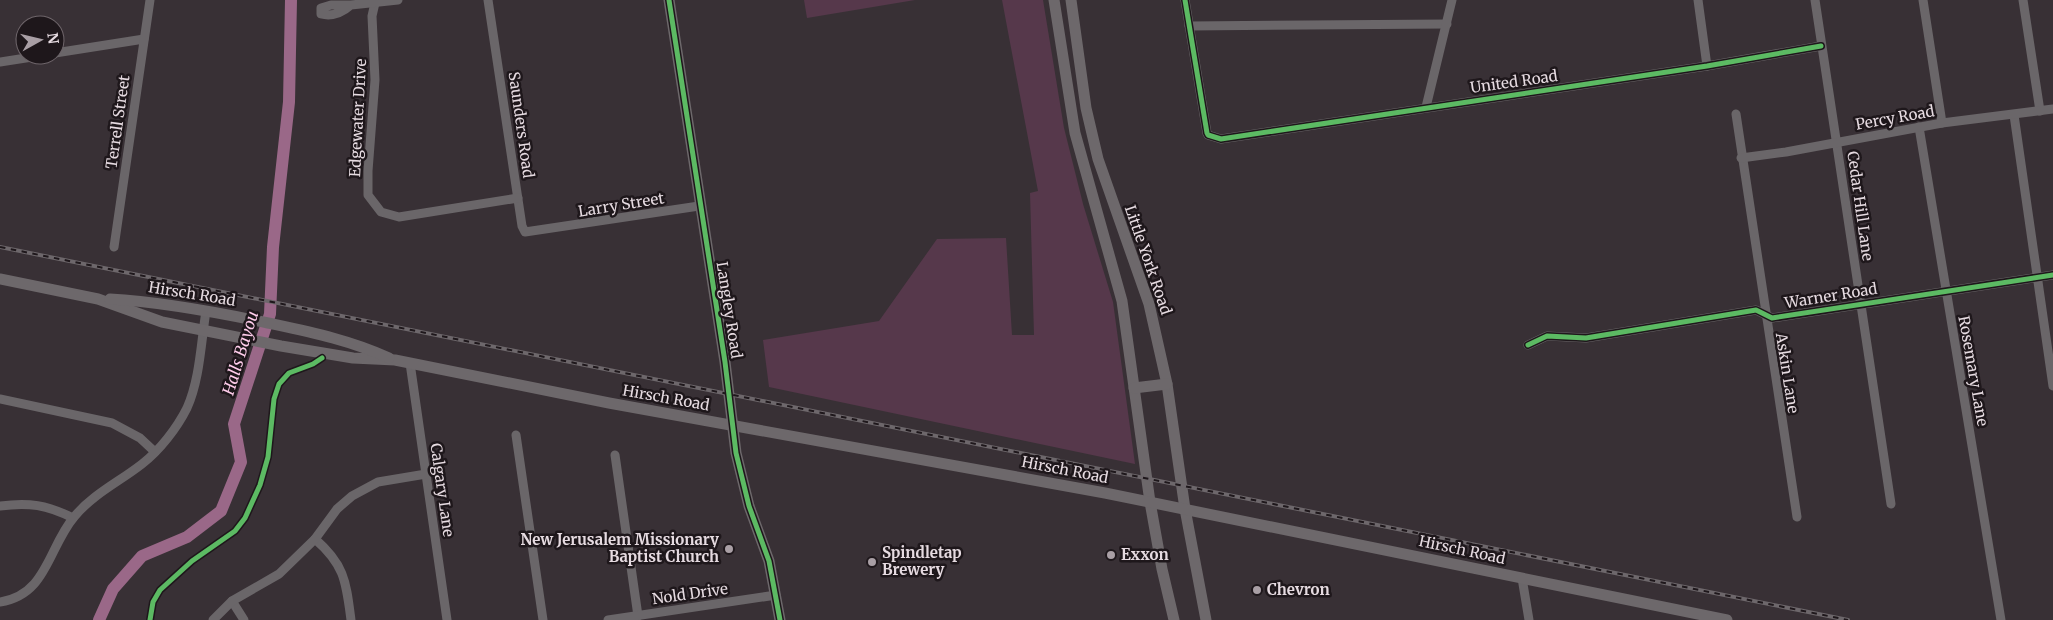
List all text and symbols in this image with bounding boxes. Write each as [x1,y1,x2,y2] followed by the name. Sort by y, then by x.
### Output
[15,15,65,65] north arrow
[43,31,63,45] text: N
[345,58,370,178] street label: Edgewater Drive
[1469,66,1559,97] street label: United Road
[505,71,538,179] street label: Saunders Road
[102,74,134,170] street label: Terrell Street
[1854,101,1936,134] street label: Percy Road
[1843,150,1878,262] street label: Cedar Hill Lane
[577,188,665,221] street label: Larry Street
[1121,203,1176,317] street label: Little York Road
[712,260,747,360] street label: Langley Road
[147,277,237,310] street label: Hirsch Road
[1782,279,1879,312] street label: Warner Road
[217,309,262,398] water label: Halls Bayou
[1954,314,1993,428] street label: Rosemary Lane
[1772,330,1803,415] street label: Askin Lane
[621,381,711,415] street label: Hirsch Road
[427,442,459,538] street label: Calgary Lane
[1020,452,1110,487] street label: Hirsch Road
[520,530,719,566] place label: New Jerusalem Missionary Baptist Church
[1417,531,1507,568] street label: Hirsch Road
[723,543,735,555] marker: New Jerusalem Missionary Baptist Church
[882,543,962,579] place label: Spindletap Brewery
[1121,545,1169,564] place label: Exxon
[1105,549,1117,561] marker: Exxon
[866,556,878,568] marker: Spindletap Brewery
[651,579,729,608] street label: Nold Drive
[1267,580,1330,599] place label: Chevron
[1251,584,1263,596] marker: Chevron

